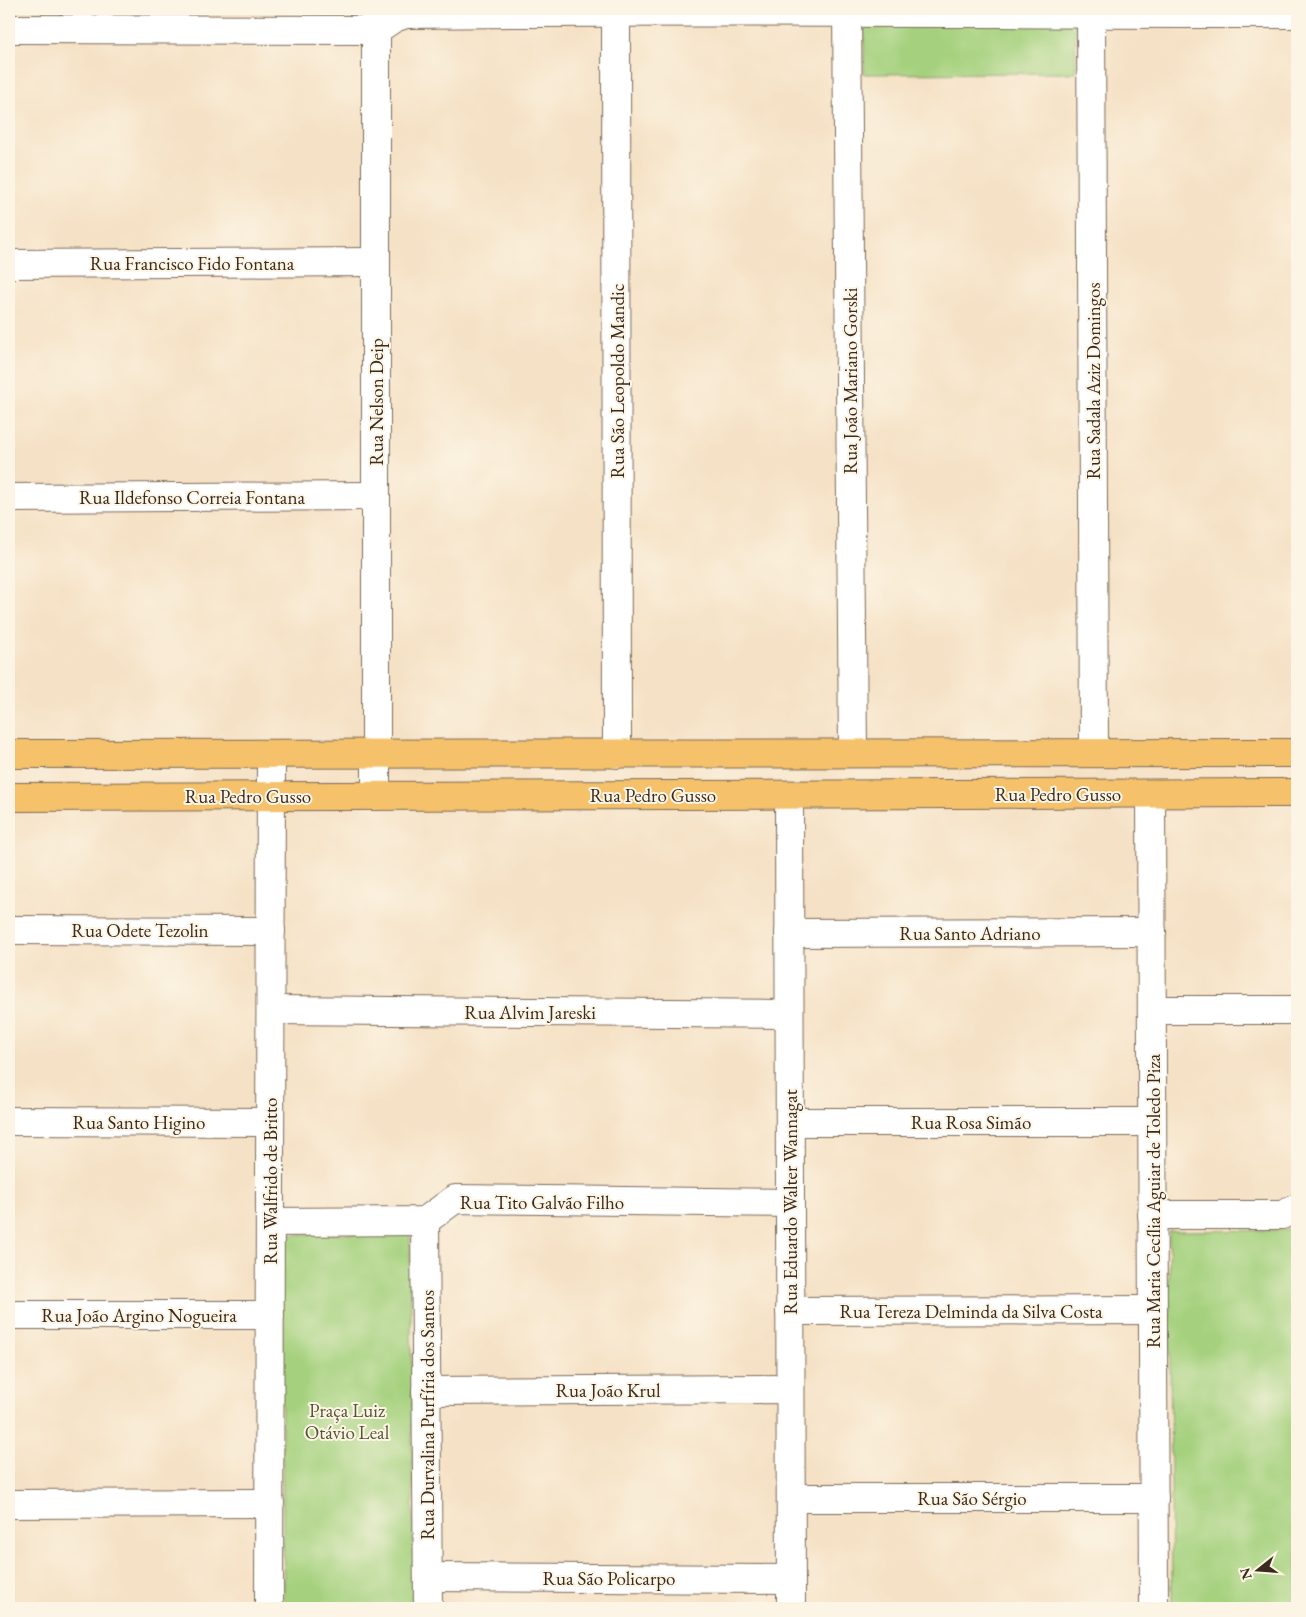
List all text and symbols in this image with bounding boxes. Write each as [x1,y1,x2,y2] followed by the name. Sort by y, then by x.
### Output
[90,251,295,276] street label: Rua Francisco Fido Fontana
[1081,282,1106,480] street label: Rua Sadala Aziz Domingos
[605,283,630,479] street label: Rua São Leopoldo Mandic
[838,287,863,474] street label: Rua João Mariano Gorski
[364,338,389,466] street label: Rua Nelson Deip
[79,485,305,510] street label: Rua Ildefonso Correia Fontana
[995,782,1121,807] street label: Rua Pedro Gusso
[590,783,716,808] street label: Rua Pedro Gusso
[185,784,311,809] street label: Rua Pedro Gusso
[71,918,209,943] street label: Rua Odete Tezolin
[899,921,1041,946] street label: Rua Santo Adriano
[464,1000,596,1025] street label: Rua Alvim Jareski
[1141,1053,1166,1348] street label: Rua Maria Cecília Aguiar de Toledo Piza
[778,1089,803,1315] street label: Rua Eduardo Walter Wannagat
[258,1098,283,1264] street label: Rua Walfrido de Britto
[73,1110,205,1135] street label: Rua Santo Higino
[911,1110,1031,1135] street label: Rua Rosa Simão
[460,1190,624,1215] street label: Rua Tito Galvão Filho
[415,1290,440,1540] street label: Rua Durvalina Purfíria dos Santos
[839,1299,1103,1324] street label: Rua Tereza Delminda da Silva Costa
[41,1303,237,1328] street label: Rua João Argino Nogueira
[555,1378,661,1403] street label: Rua João Krul
[305,1398,390,1445] park label: Praça Luiz Otávio Leal
[917,1486,1027,1511] street label: Rua São Sérgio
[1234,1544,1284,1594] north arrow
[1235,1565,1256,1582] text: N
[542,1566,676,1591] street label: Rua São Policarpo

